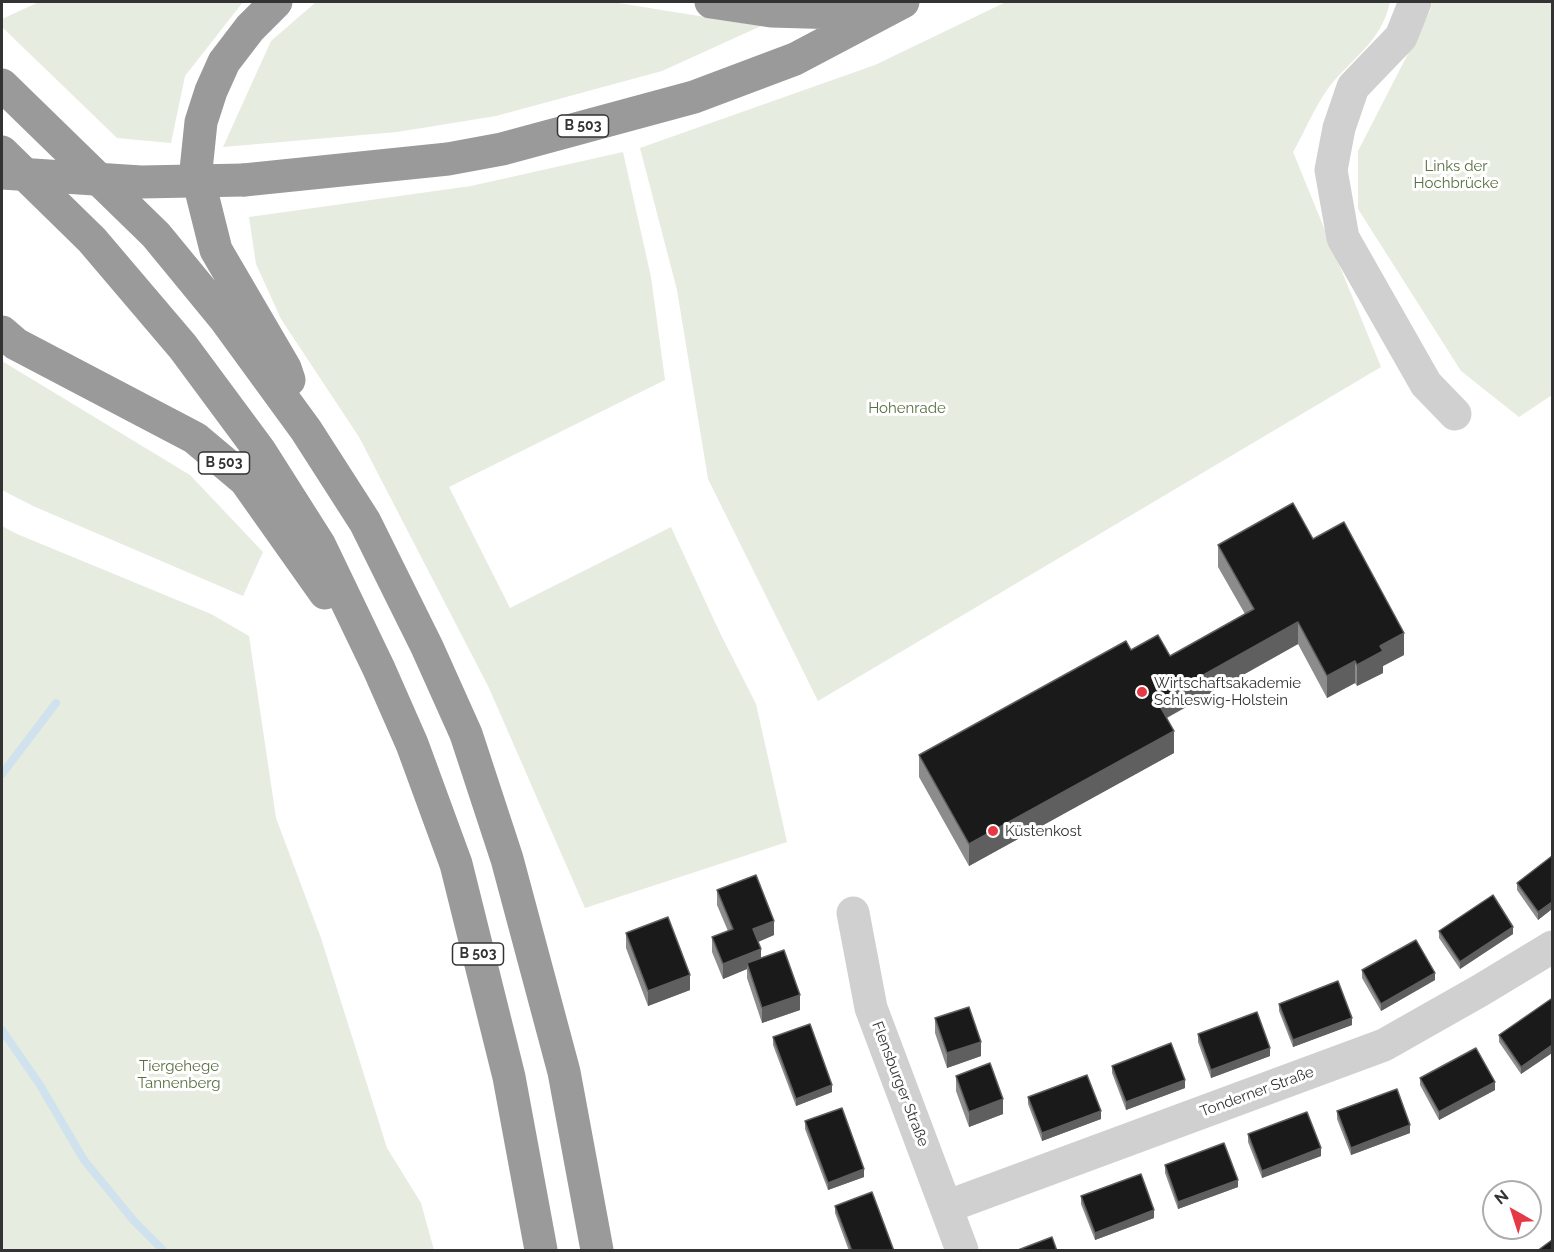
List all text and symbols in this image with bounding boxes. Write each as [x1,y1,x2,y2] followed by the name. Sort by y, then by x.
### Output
[558,115,608,137] road number: B 503
[1414,157,1498,192] park label: Links der Hochbrücke
[868,399,946,417] park label: Hohenrade
[198,452,250,474] road number: B 503
[1154,674,1301,709] place label: Wirtschaftsakademie Schleswig-Holstein
[1135,685,1149,699] marker: Wirtschaftsakademie Schleswig-Holstein
[1005,822,1082,840] place label: Küstenkost
[986,824,1000,838] marker: Küstenkost
[452,943,504,965] road number: B 503
[868,1019,932,1149] street label: Flensburger Straße
[137,1057,221,1092] park label: Tiergehege Tannenberg
[1198,1063,1316,1121] street label: Tonderner Straße
[1482,1180,1542,1240] north arrow
[1491,1186,1512,1208] text: N

